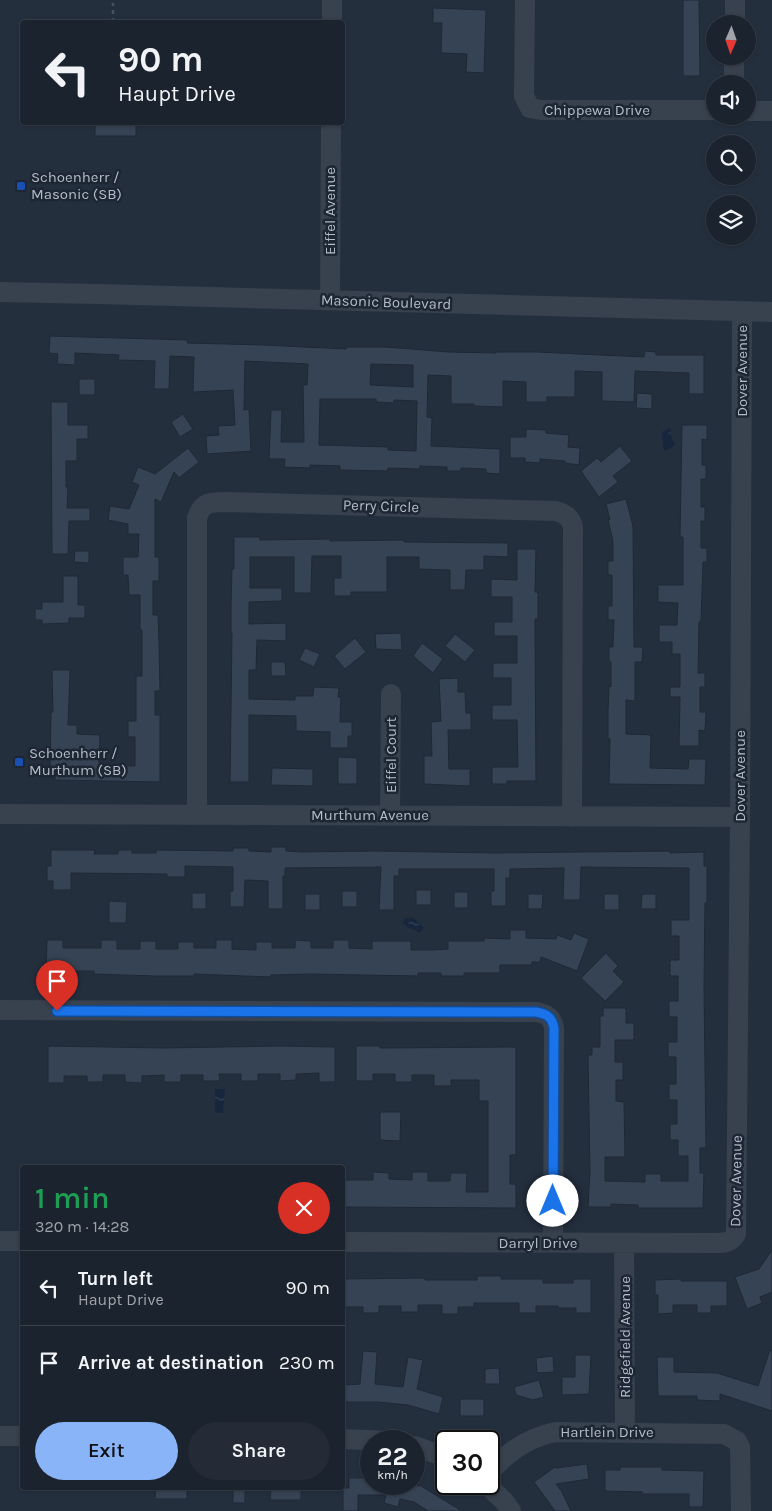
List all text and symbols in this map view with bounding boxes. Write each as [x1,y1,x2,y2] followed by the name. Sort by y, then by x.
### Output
[706,15,756,65] north arrow
[706,15,756,245] map controls
[118,39,204,80] text: 90 m
[35,40,100,105] icon: left
[706,75,756,125] button: sound
[118,81,236,107] text: Haupt Drive
[544,101,650,119] street label: Chippewa Drive
[706,135,756,185] button: search
[321,167,339,255] street label: Eiffel Avenue
[31,168,122,203] place label: Schoenherr / Masonic (SB)
[15,180,27,192] marker: Schoenherr / Masonic (SB)
[706,195,756,245] button: layers
[320,291,452,313] street label: Masonic Boulevard
[733,325,751,417] street label: Dover Avenue
[343,496,419,516] street label: Perry Circle
[382,717,400,793] street label: Eiffel Court
[731,730,749,822] street label: Dover Avenue
[29,744,127,779] place label: Schoenherr / Murthum (SB)
[13,756,25,768] marker: Schoenherr / Murthum (SB)
[311,806,429,824] street label: Murthum Avenue
[36,960,78,1011] pin
[43,967,71,995] icon: arrive
[726,1135,746,1227] street label: Dover Avenue
[526,1174,578,1226] position arrow
[35,1180,109,1216] text: 1 min
[278,1182,330,1234] button: close
[35,1217,129,1236] text: 320 m · 14:28
[499,1234,577,1252] street label: Darryl Drive
[78,1268,153,1290] text: Turn left
[35,1274,63,1302] icon: left
[616,1276,634,1398] street label: Ridgefield Avenue
[285,1277,330,1299] text: 90 m
[78,1290,164,1309] text: Haupt Drive
[35,1349,63,1377] icon: arrive
[78,1352,264,1374] text: Arrive at destination
[279,1352,335,1374] text: 230 m
[35,1422,178,1480] button: Exit
[188,1422,330,1480] button: Share
[560,1423,654,1441] street label: Hartlein Drive
[435,1430,500,1495] speed limit sign: 30
[377,1442,408,1471] text: 22
[377,1468,408,1482] text: km/h

